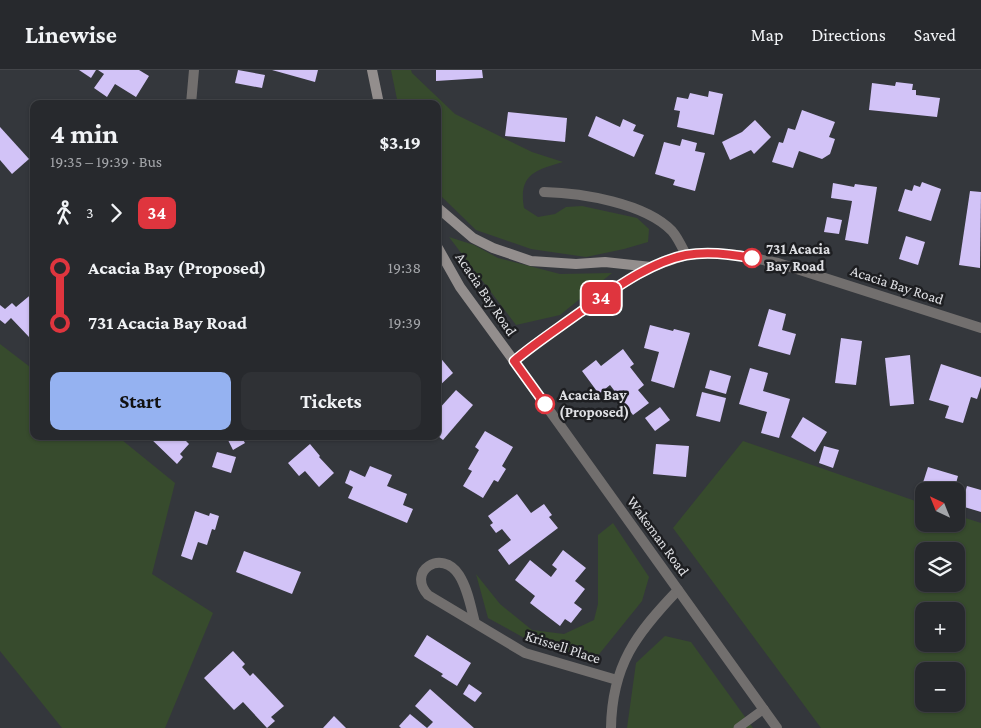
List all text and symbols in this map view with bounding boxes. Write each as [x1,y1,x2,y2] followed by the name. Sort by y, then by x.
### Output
[25,21,117,48] text: Linewise
[751,25,783,45] text: Map
[811,25,886,45] text: Directions
[914,25,956,45] text: Saved
[50,118,118,149] text: 4 min
[380,132,421,153] text: $3.19
[50,153,162,170] text: 19:35 – 19:39 · Bus
[50,199,78,227] icon: walk
[102,199,130,227] icon: forward
[148,203,166,223] text: 34
[86,204,94,221] text: 3
[766,241,831,274] place label: 731 Acacia Bay Road
[742,248,762,268] marker: 731 Acacia Bay Road
[451,249,520,339] street label: Acacia Bay Road
[88,257,267,278] text: Acacia Bay (Proposed)
[388,259,421,276] text: 19:38
[848,262,946,309] street label: Acacia Bay Road
[578,282,624,314] line badge: 34
[592,288,610,308] text: 34
[88,312,247,333] text: 731 Acacia Bay Road
[388,314,421,331] text: 19:39
[50,372,231,430] button: Start
[241,372,421,430] button: Tickets
[558,387,630,421] place label: Acacia Bay (Proposed)
[535,394,555,414] marker: Acacia Bay (Proposed)
[915,482,965,532] north arrow
[915,482,965,712] map controls
[624,493,692,579] street label: Wakeman Road
[915,542,965,592] button: layers
[915,602,965,652] button: +
[523,627,603,667] street label: Krissell Place
[915,662,965,712] button: −

